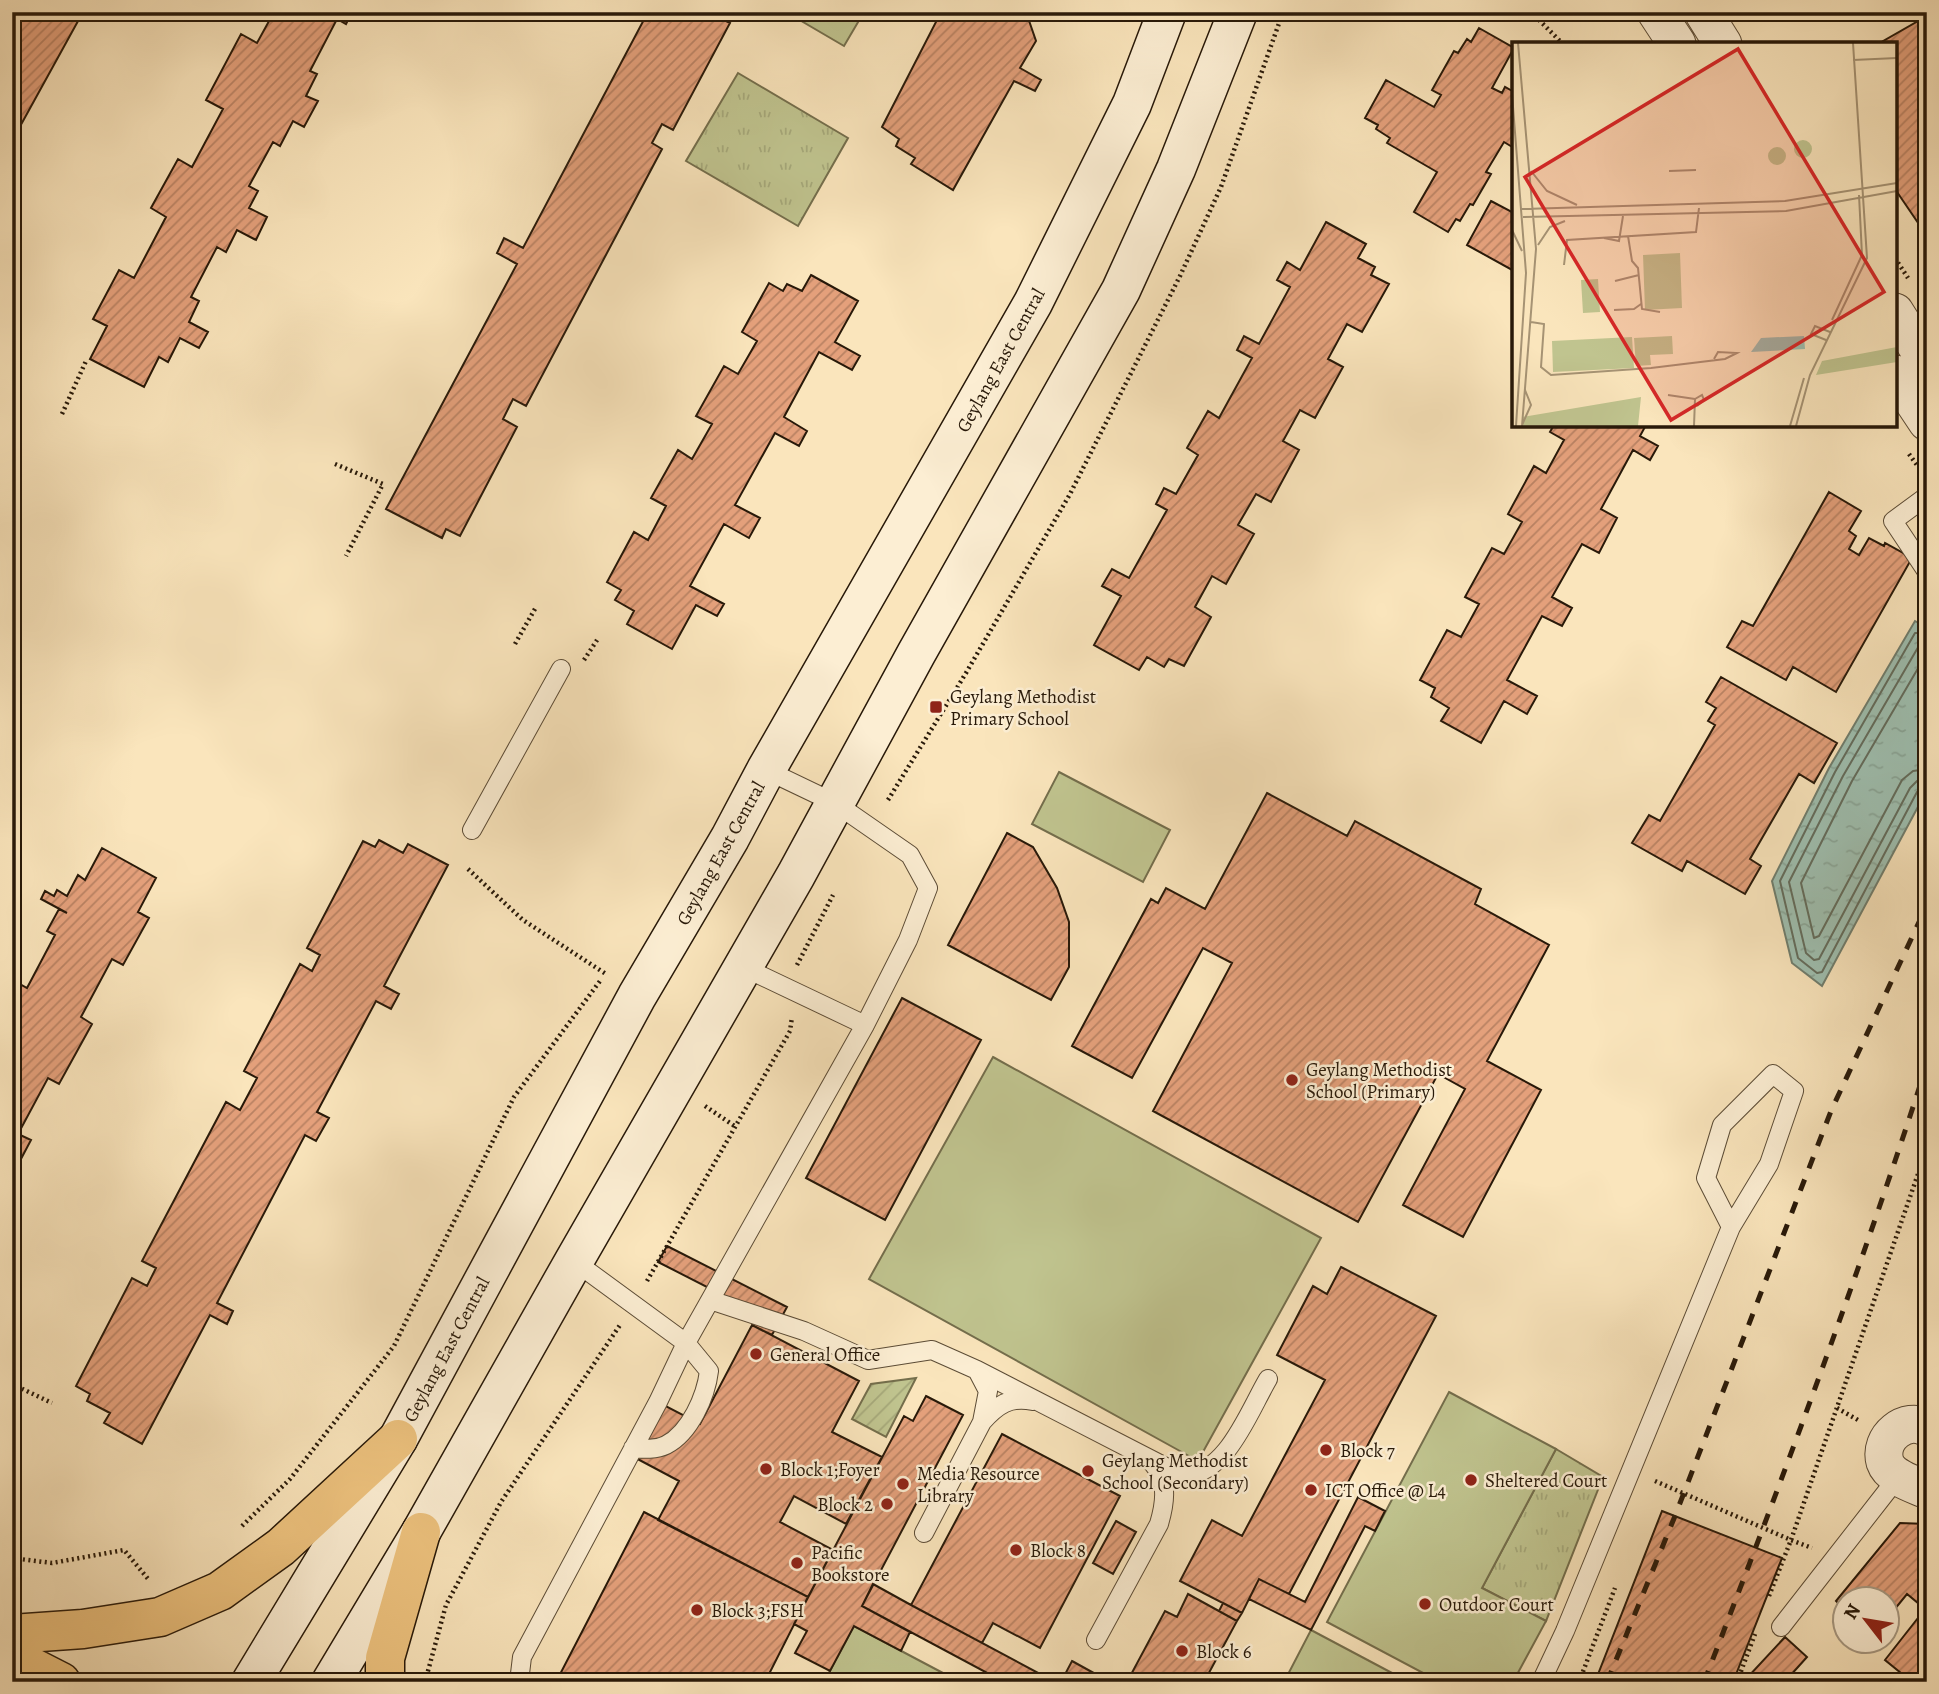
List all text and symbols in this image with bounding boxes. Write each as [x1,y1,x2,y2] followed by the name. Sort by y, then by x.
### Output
[1512,42,1897,427] inset map
[950,283,1051,437] street label: Geylang East Central
[950,684,1096,732] place label: Geylang Methodist Primary School
[928,699,944,715] marker: Geylang Methodist Primary School
[670,776,771,930] street label: Geylang East Central
[1306,1057,1452,1105] place label: Geylang Methodist School (Primary)
[1284,1072,1300,1088] marker: Geylang Methodist School (Primary)
[398,1272,496,1427] street label: Geylang East Central
[770,1342,880,1368] place label: General Office
[748,1346,764,1362] marker: General Office
[1340,1438,1395,1464] place label: Block 7
[1318,1442,1334,1458] marker: Block 7
[1102,1448,1249,1496] place label: Geylang Methodist School (Secondary)
[780,1457,880,1483] place label: Block 1;Foyer
[758,1461,774,1477] marker: Block 1;Foyer
[917,1461,1040,1509] place label: Media Resource Library
[1080,1463,1096,1479] marker: Geylang Methodist School (Secondary)
[1485,1468,1607,1494] place label: Sheltered Court
[1463,1472,1479,1488] marker: Sheltered Court
[895,1476,911,1492] marker: Media Resource Library
[1325,1478,1446,1504] place label: ICT Office @ L4
[1303,1482,1319,1498] marker: ICT Office @ L4
[817,1492,873,1518] place label: Block 2
[879,1496,895,1512] marker: Block 2
[1030,1538,1086,1564] place label: Block 8
[811,1540,890,1588] place label: Pacific Bookstore
[1008,1542,1024,1558] marker: Block 8
[789,1555,805,1571] marker: Pacific Bookstore
[1830,1586,1900,1656] north arrow
[1439,1592,1554,1618] place label: Outdoor Court
[1417,1596,1433,1612] marker: Outdoor Court
[711,1598,804,1624] place label: Block 3;FSH
[1838,1599,1867,1624] text: N
[689,1602,705,1618] marker: Block 3;FSH
[1196,1639,1252,1665] place label: Block 6
[1174,1643,1190,1659] marker: Block 6

